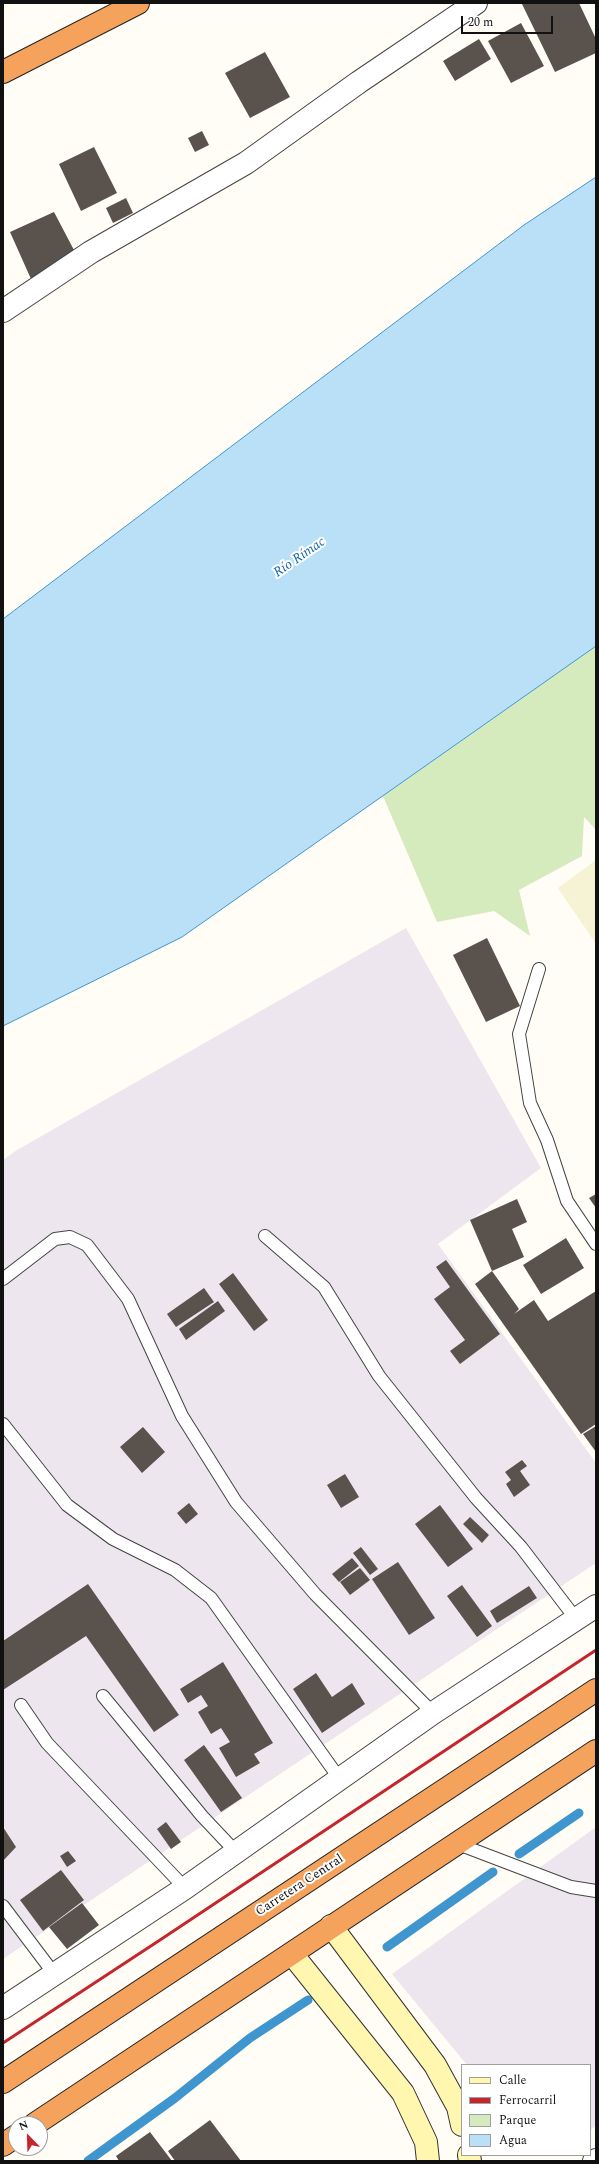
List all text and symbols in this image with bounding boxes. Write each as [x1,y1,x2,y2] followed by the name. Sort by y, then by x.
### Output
[463,8,555,34] scale bar
[468,13,493,32] text: 20 m
[271,534,329,582] water label: Río Rímac
[253,1852,347,1920] street label: Carretera Central
[461,2064,591,2156] legend
[499,2071,526,2090] text: Calle
[499,2091,556,2110] text: Ferrocarril
[499,2111,536,2130] text: Parque
[8,2116,48,2156] north arrow
[16,2116,31,2135] text: N
[499,2131,527,2150] text: Agua

